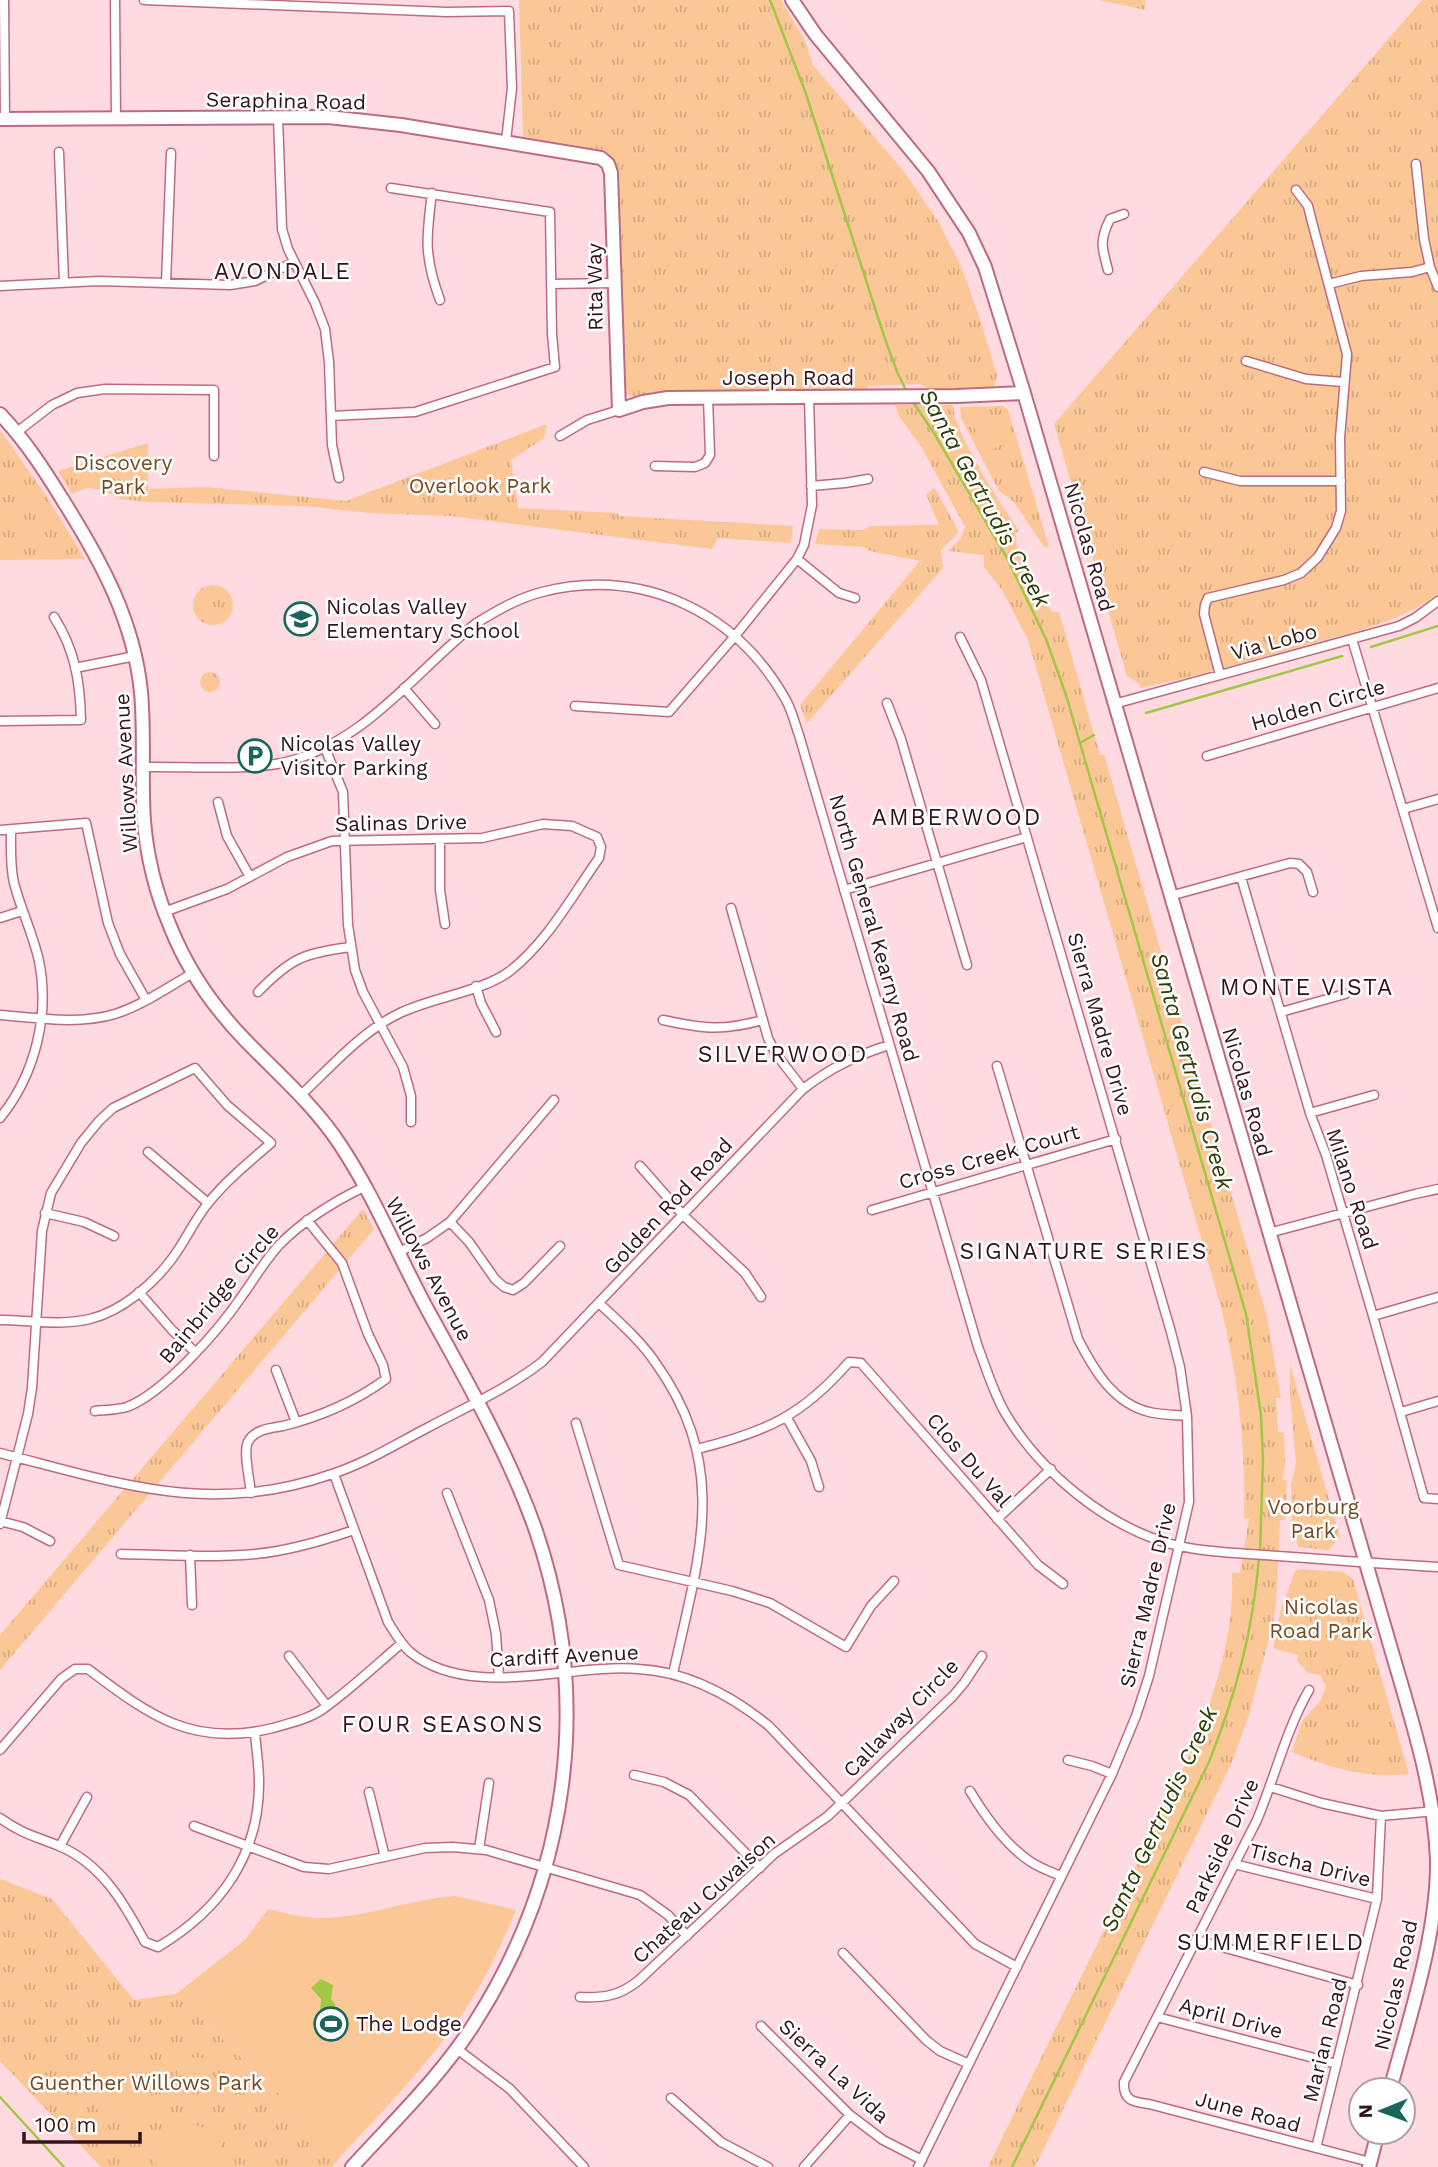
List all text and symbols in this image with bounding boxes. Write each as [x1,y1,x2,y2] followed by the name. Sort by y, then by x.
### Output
[206,87,366,114] street label: Seraphina Road
[581,243,608,331] street label: Rita Way
[214,258,352,285] district label: AVONDALE
[722,365,854,390] street label: Joseph Road
[913,384,1057,613] water label: Santa Gertrudis Creek
[74,450,172,499] park label: Discovery Park
[409,473,551,498] park label: Overlook Park
[1059,479,1120,614] street label: Nicolas Road
[326,594,520,643] place label: Nicolas Valley Elementary School
[282,600,320,638] school or university icon: Nicolas Valley Elementary School
[1228,618,1320,665] street label: Via Lobo
[1248,673,1388,736] street label: Holden Circle
[109,693,142,854] street label: Willows Avenue
[280,731,428,780] place label: Nicolas Valley Visitor Parking
[236,737,274,775] parking icon: Nicolas Valley Visitor Parking
[824,791,925,1064] street label: North General Kearny Road
[872,804,1042,831] district label: AMBERWOOD
[335,809,467,836] street label: Salinas Drive
[1062,930,1139,1118] street label: Sierra Madre Drive
[1145,949,1239,1194] water label: Santa Gertrudis Creek
[1220,974,1394,1001] district label: MONTE VISTA
[1217,1024,1278,1159] street label: Nicolas Road
[698,1041,868,1068] district label: SILVERWOOD
[896,1119,1082,1194] street label: Cross Creek Court
[1321,1125,1384,1253] street label: Milano Road
[598,1132,737,1279] street label: Golden Rod Road
[381,1192,478,1345] street label: Willows Avenue
[153,1219,284,1368] street label: Bainbridge Circle
[959,1238,1209,1265] district label: SIGNATURE SERIES
[922,1407,1018,1512] street label: Clos Du Val
[1267,1494,1360,1543] park label: Voorburg Park
[1114,1500,1181,1690] street label: Sierra Madre Drive
[1269,1594,1373,1643] park label: Nicolas Road Park
[489,1639,639,1672] street label: Cardiff Avenue
[838,1653,964,1782] street label: Callaway Circle
[1095,1701,1224,1936] water label: Santa Gertrudis Creek
[342,1711,544,1738] district label: FOUR SEASONS
[1179,1774,1264,1917] street label: Parkside Drive
[627,1827,780,1968] street label: Chateau Cuvaison
[1247,1837,1374,1892] street label: Tischa Drive
[1368,1917,1423,2053] street label: Nicolas Road
[1177,1929,1365,1956] district label: SUMMERFIELD
[1297,1975,1352,2105] street label: Marian Road
[1177,1992,1286,2043] street label: April Drive
[312,2005,350,2043] sports icon: The Lodge
[356,2011,462,2036] place label: The Lodge
[774,2013,895,2128] street label: Sierra La Vida
[29,2070,263,2095] park label: Guenther Willows Park
[1347,2076,1417,2146] north arrow
[1193,2085,1304,2138] street label: June Road
[24,2100,140,2144] scale bar
[1354,2104,1377,2119] text: N
[35,2112,97,2137] text: 100 m

